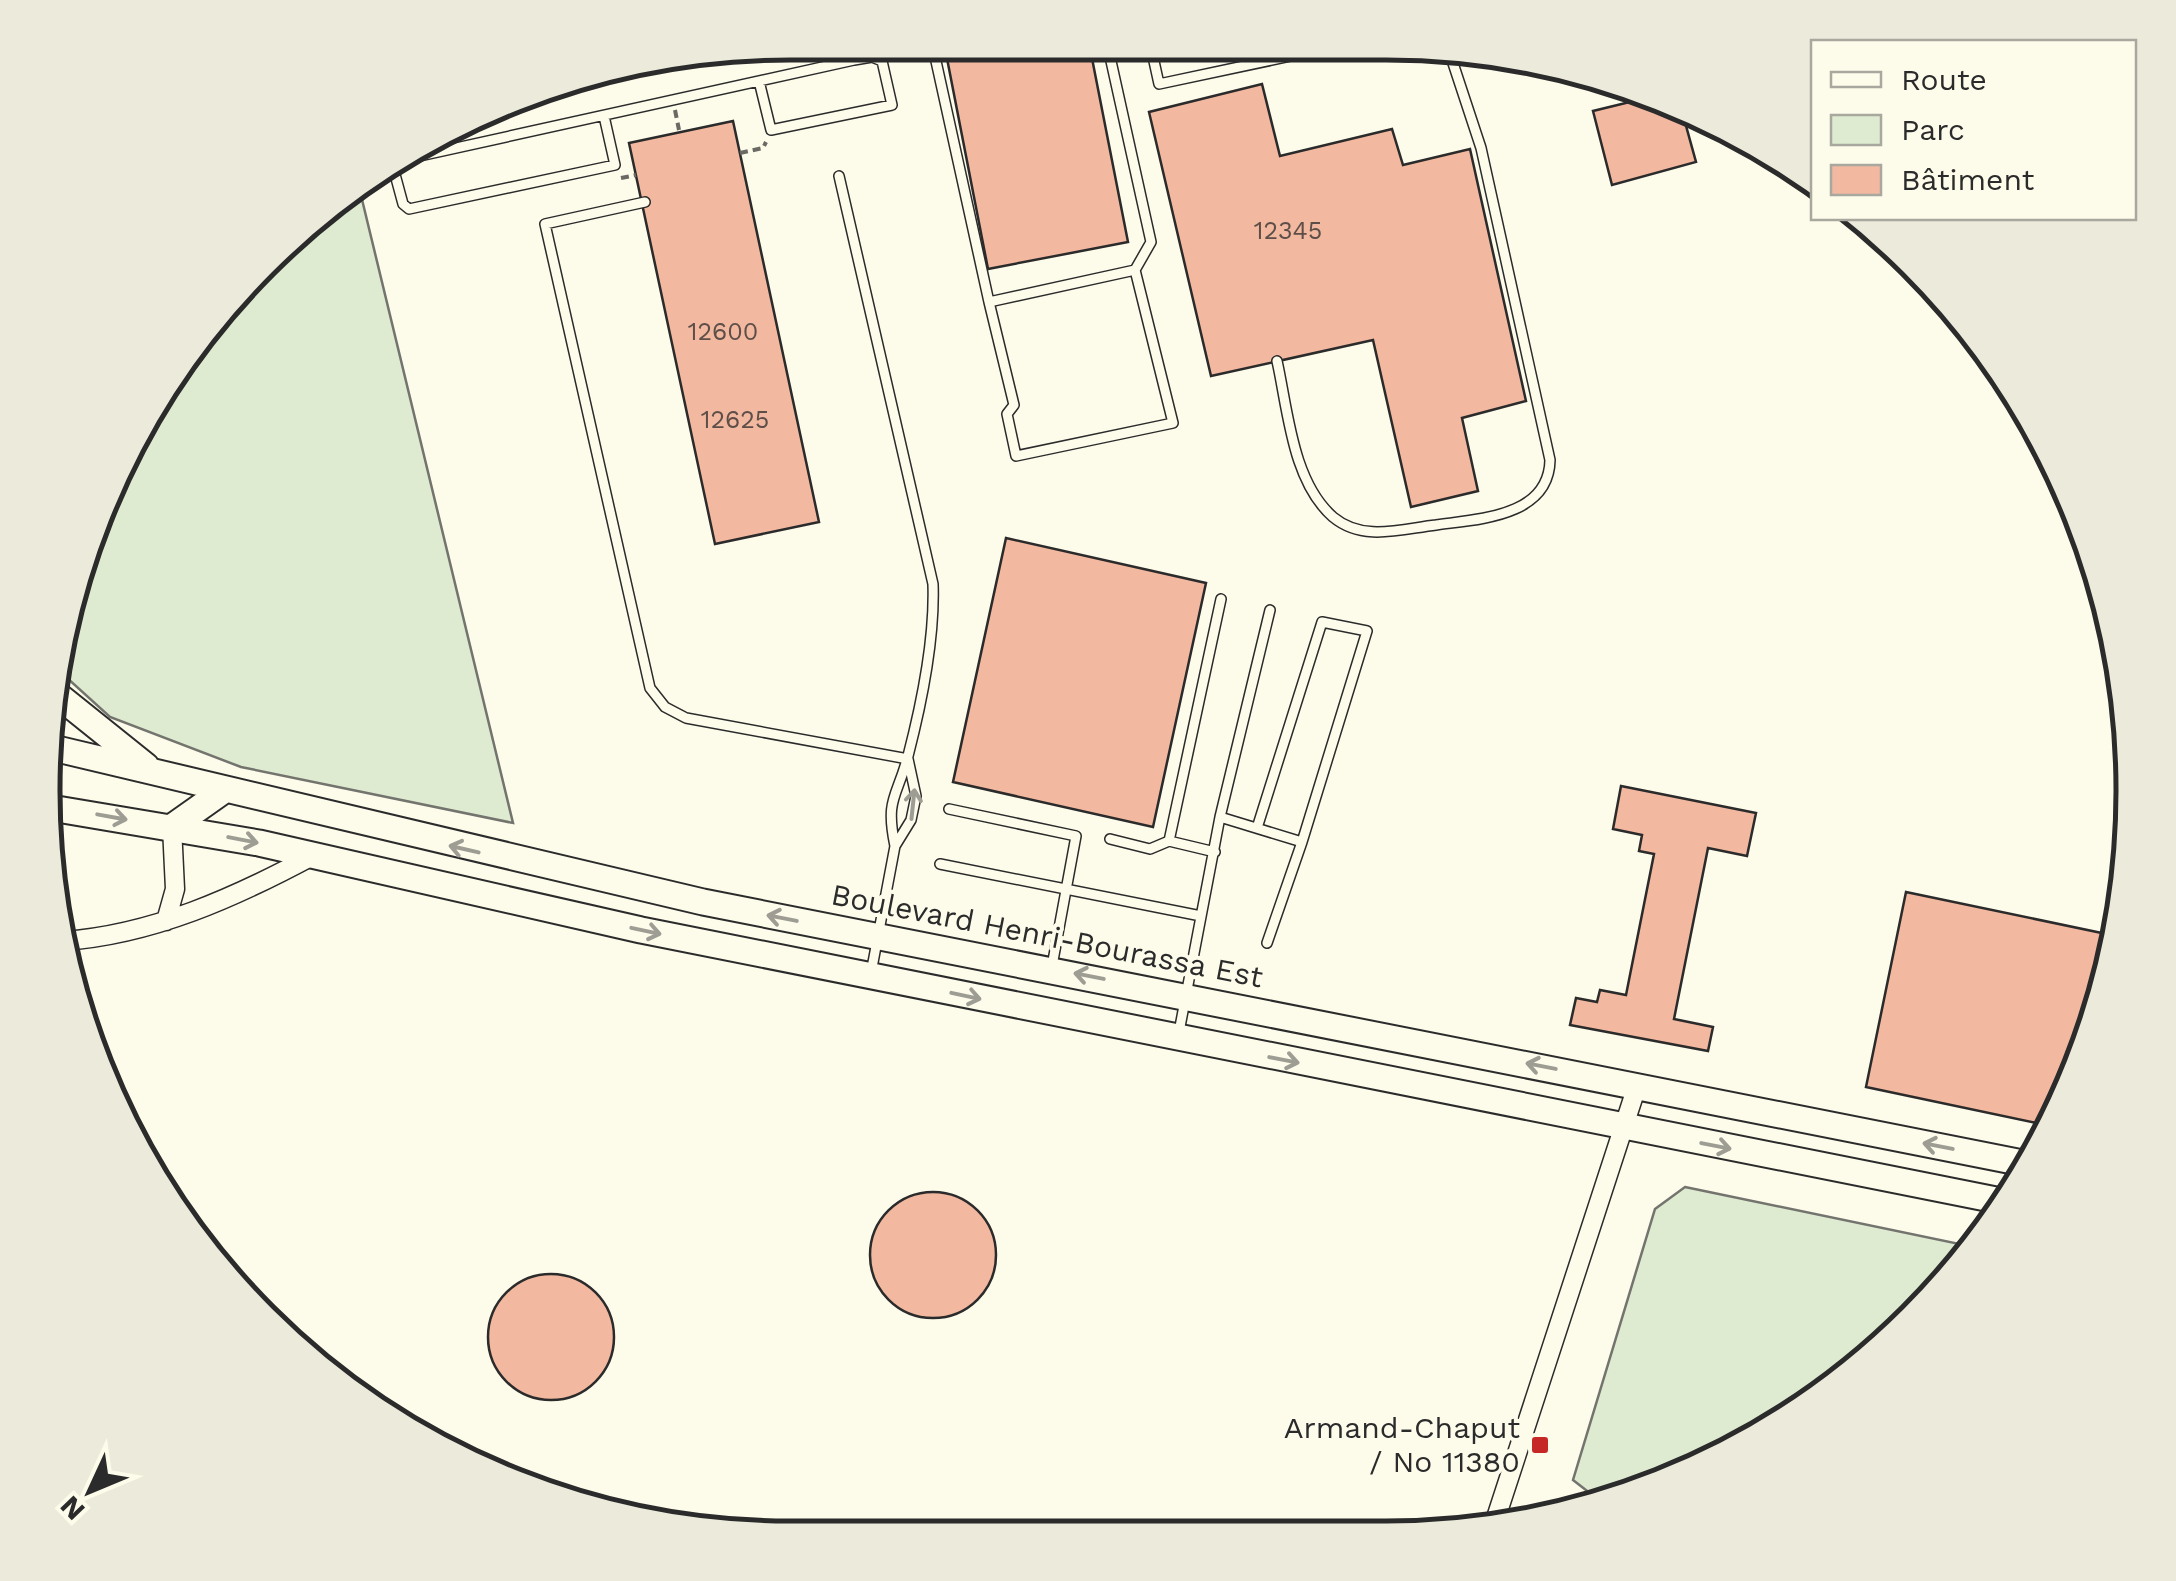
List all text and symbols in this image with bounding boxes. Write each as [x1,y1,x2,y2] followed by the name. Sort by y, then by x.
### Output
[1811,40,2136,220] legend
[1901,62,1987,97] text: Route
[1901,112,1965,147] text: Parc
[1901,162,2035,197] text: Bâtiment
[1254,216,1322,245] house number: 12345
[688,317,758,346] house number: 12600
[701,405,769,434] house number: 12625
[903,788,922,821] one-way arrow
[95,808,127,827] one-way arrow
[226,831,259,850] one-way arrow
[449,839,481,857] one-way arrow
[828,876,1266,995] street label: Boulevard Henri-Bourassa Est
[767,907,799,926] one-way arrow
[629,922,661,941] one-way arrow
[1074,966,1106,985] one-way arrow
[949,987,981,1006] one-way arrow
[1267,1052,1299,1071] one-way arrow
[1526,1056,1558,1075] one-way arrow
[1923,1136,1955,1155] one-way arrow
[1699,1137,1732,1156] one-way arrow
[1284,1410,1520,1479] place label: Armand-Chaput / No 11380
[1529,1434,1551,1456] marker: Armand-Chaput / No 11380
[40,1441,140,1541] north arrow
[53,1489,91,1527] text: N

